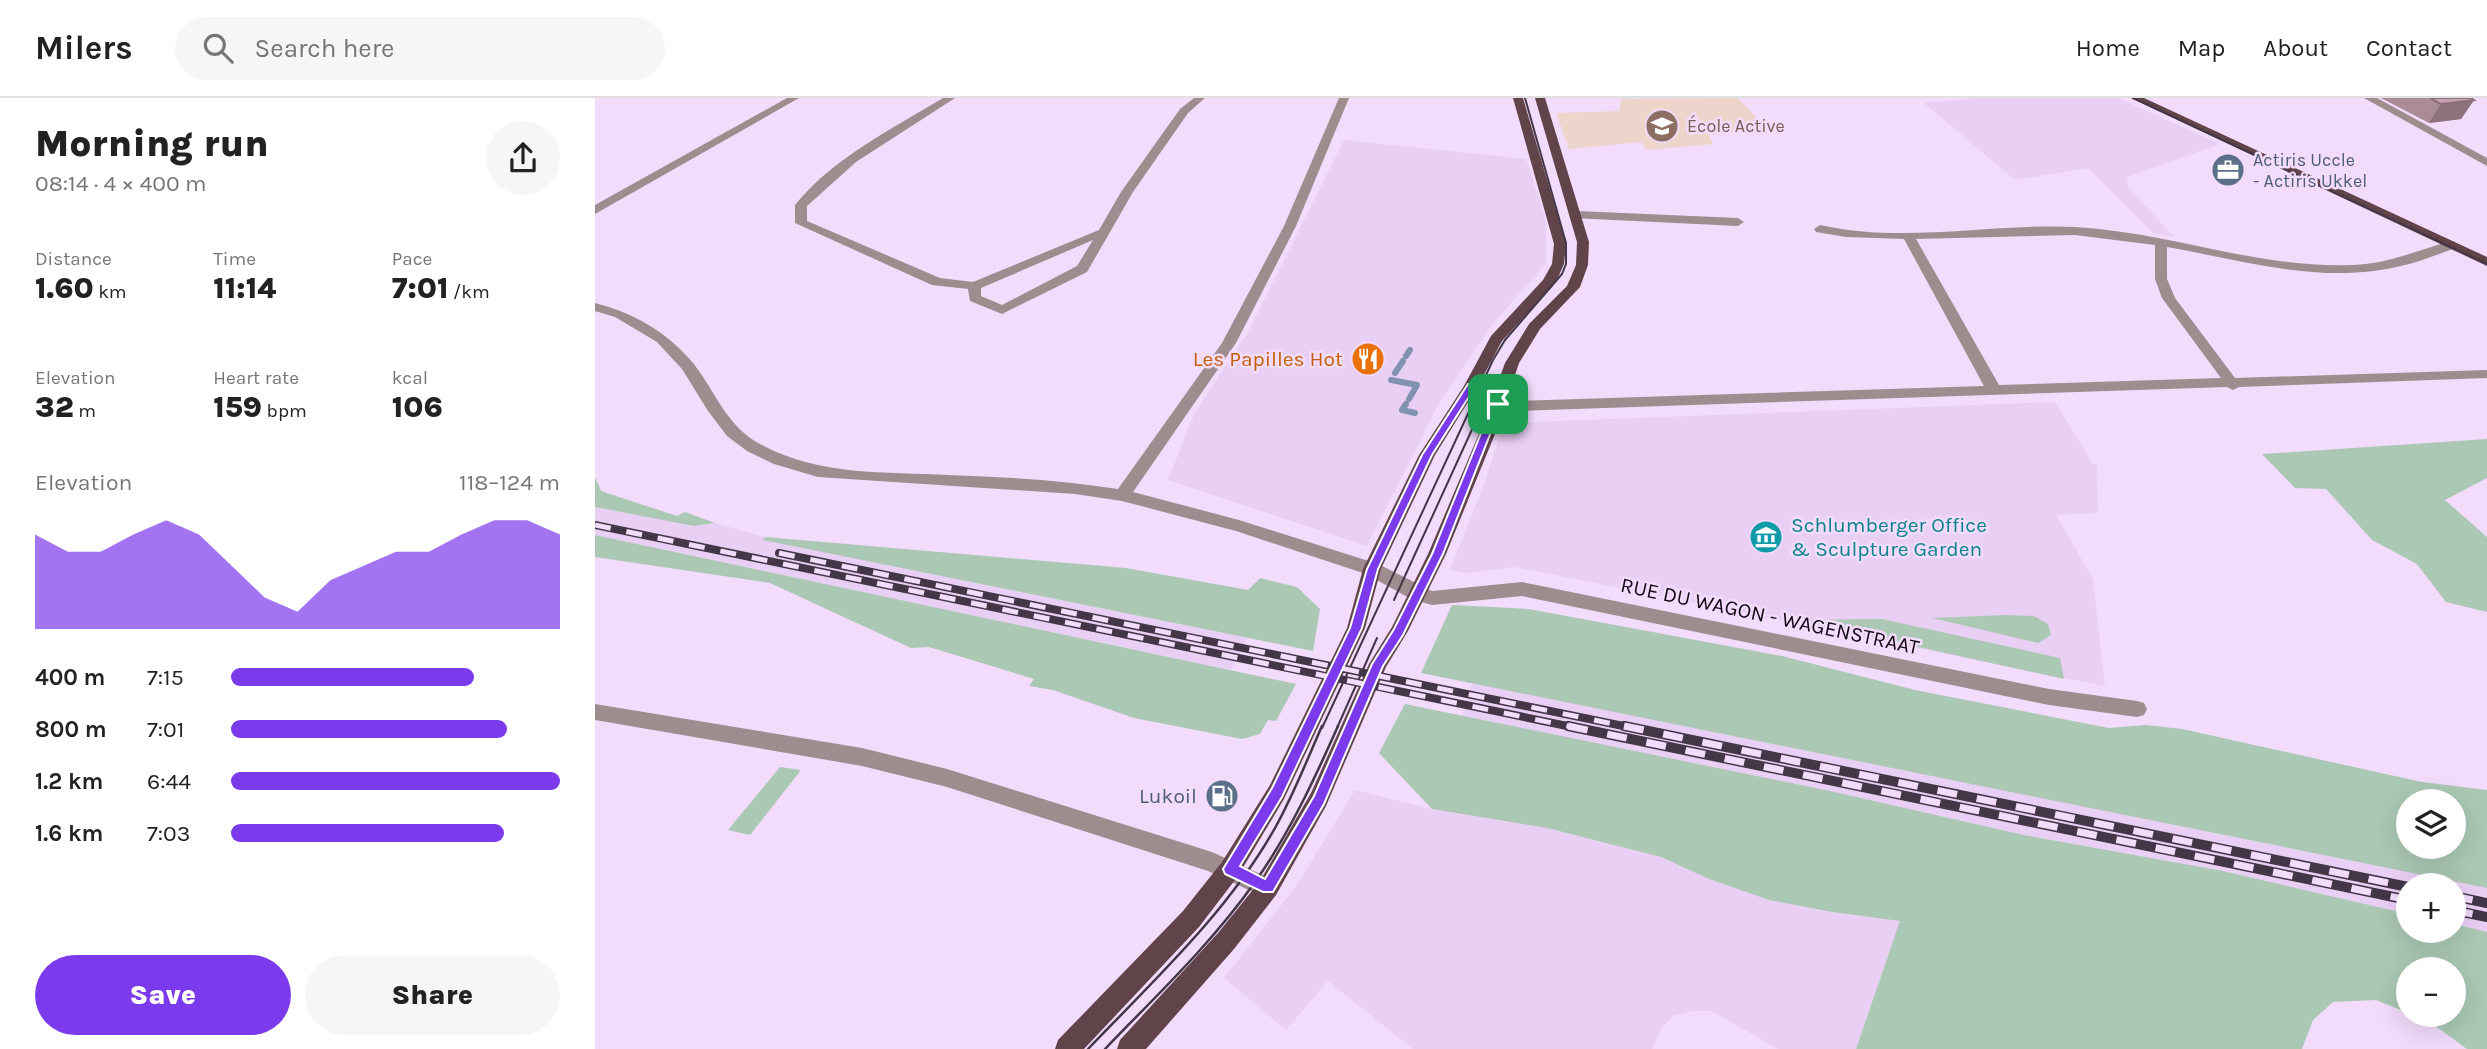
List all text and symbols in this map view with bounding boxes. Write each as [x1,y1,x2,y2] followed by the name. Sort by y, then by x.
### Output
[175,17,665,80] search box
[35,29,133,67] text: Milers
[199,29,237,67] icon: search
[255,33,394,64] text: Search here
[2076,34,2140,62] text: Home
[2178,34,2225,62] text: Map
[2263,34,2328,62] text: About
[2366,34,2452,62] text: Contact
[1643,107,1681,145] school or university icon: École Active
[1687,114,1785,137] place label: École Active
[35,121,269,166] text: Morning run
[486,121,560,195] button: share
[2253,149,2367,192] place label: Actiris Uccle - Actiris Ukkel
[2209,151,2247,189] office icon: Actiris Uccle - Actiris Ukkel
[35,170,207,197] text: 08:14 · 4 × 400 m
[35,248,112,270] text: Distance
[213,248,256,270] text: Time
[392,248,432,270] text: Pace
[35,270,94,306] text: 1.60
[213,270,276,306] text: 11:14
[392,270,449,306] text: 7:01
[94,281,127,303] text: km
[449,281,490,303] text: /km
[1349,340,1387,378] restaurant icon: Les Papilles Hot
[1193,347,1343,371] place label: Les Papilles Hot
[35,367,115,389] text: Elevation
[213,367,299,389] text: Heart rate
[392,367,428,389] text: kcal
[1468,374,1528,434] pin
[1479,385,1517,423] icon: arrive
[35,389,74,425] text: 32
[213,389,262,425] text: 159
[392,389,443,425] text: 106
[74,400,96,422] text: m
[262,400,307,422] text: bpm
[35,469,132,496] text: Elevation
[459,469,560,496] text: 118–124 m
[1791,513,1987,561] place label: Schlumberger Office & Sculpture Garden
[1747,518,1785,556] museum icon: Schlumberger Office & Sculpture Garden
[1619,573,1922,659] street label: RUE DU WAGON - WAGENSTRAAT
[35,664,105,691] text: 400 m
[147,664,184,691] text: 7:15
[35,716,107,743] text: 800 m
[147,716,184,743] text: 7:01
[35,768,103,795] text: 1.2 km
[147,768,191,795] text: 6:44
[1203,777,1241,815] fuel station icon: Lukoil
[1139,784,1197,808] place label: Lukoil
[2396,789,2466,1027] map controls
[2396,789,2466,859] button: layers
[35,820,103,847] text: 1.6 km
[147,820,190,847] text: 7:03
[2396,873,2466,943] button: +
[35,955,291,1035] button: Save
[305,955,560,1035] button: Share
[2396,957,2466,1027] button: −

